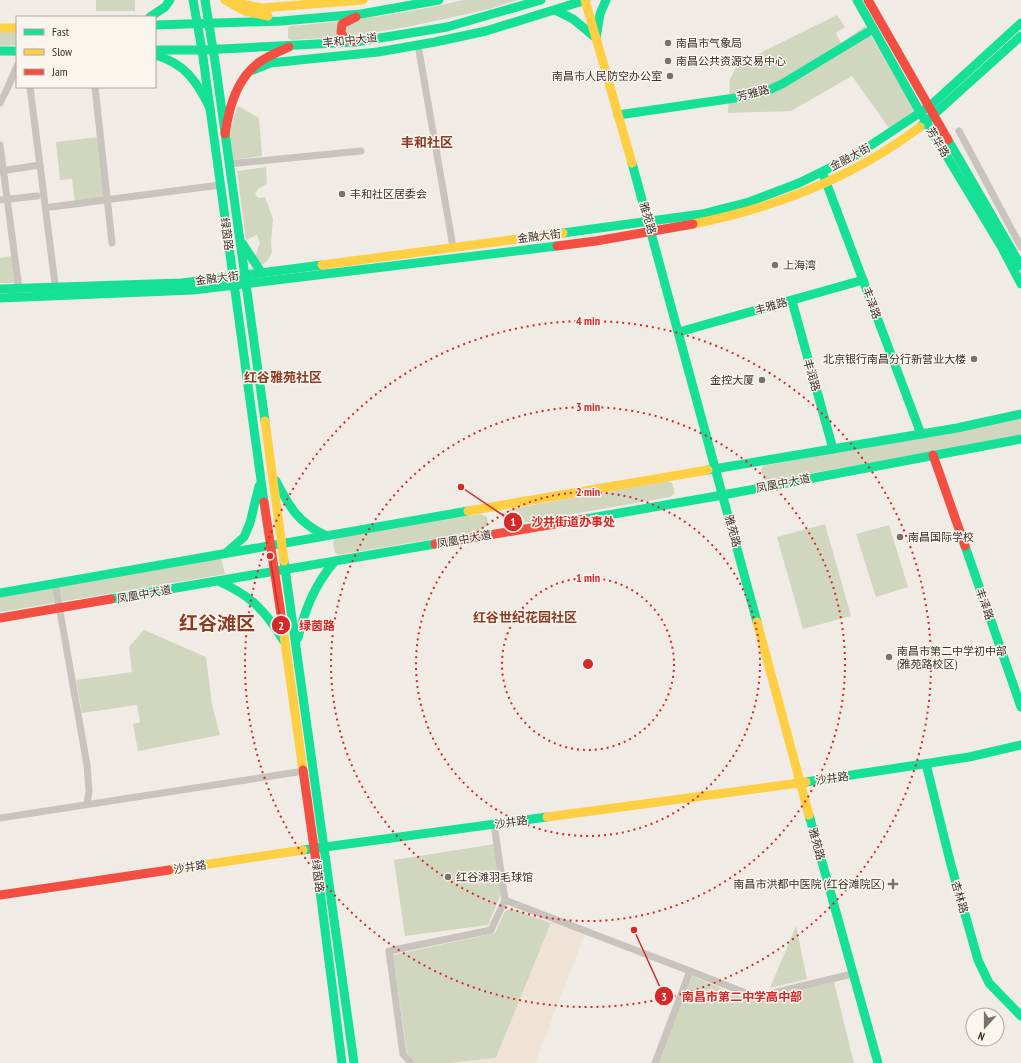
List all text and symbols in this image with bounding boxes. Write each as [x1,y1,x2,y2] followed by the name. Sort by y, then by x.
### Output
[16,16,156,88] legend
[52,24,70,39] text: Fast
[322,30,378,50] street label: 丰和中大道
[676,36,742,50] place label: 南昌市气象局
[663,38,673,48] marker: 南昌市气象局
[52,44,73,59] text: Slow
[676,54,786,68] place label: 南昌公共资源交易中心
[663,56,673,66] marker: 南昌公共资源交易中心
[51,64,68,79] text: Jam
[552,69,662,83] place label: 南昌市人民防空办公室
[665,71,675,81] marker: 南昌市人民防空办公室
[735,82,771,104] street label: 芳雅路
[924,124,952,160] street label: 芳华路
[401,134,453,151] district label: 丰和社区
[827,140,873,174] street label: 金融大街
[350,187,427,201] place label: 丰和社区居委会
[337,189,347,199] marker: 丰和社区居委会
[637,200,659,236] street label: 雅苑路
[218,217,236,251] street label: 绿茵路
[516,226,562,246] street label: 金融大街
[783,258,816,272] place label: 上海湾
[770,260,780,270] marker: 上海湾
[194,268,240,288] street label: 金融大街
[860,285,884,321] street label: 丰泽路
[753,295,789,317] street label: 丰雅路
[576,313,600,328] text: 4 min
[823,352,966,366] place label: 北京银行南昌分行新营业大楼
[969,354,979,364] marker: 北京银行南昌分行新营业大楼
[801,357,823,393] street label: 丰润路
[244,369,322,386] district label: 红谷雅苑社区
[710,373,754,387] place label: 金控大厦
[757,375,767,385] marker: 金控大厦
[576,399,600,414] text: 3 min
[755,471,811,495] street label: 凤凰中大道
[576,484,600,499] text: 2 min
[503,510,623,534] callout: 沙井街道办事处
[722,513,744,549] street label: 雅苑路
[510,514,516,529] text: 1
[531,514,615,529] text: 沙井街道办事处
[436,527,492,551] street label: 凤凰中大道
[908,530,974,544] place label: 南昌国际学校
[895,532,905,542] marker: 南昌国际学校
[576,570,600,585] text: 1 min
[116,582,172,606] street label: 凤凰中大道
[973,586,997,622] street label: 丰泽路
[473,609,577,626] district label: 红谷世纪花园社区
[179,611,255,635] district label: 红谷滩区
[271,613,343,637] callout: 绿茵路
[278,618,284,633] text: 2
[299,618,335,633] text: 绿茵路
[897,644,1007,671] place label: 南昌市第二中学初中部 (雅苑路校区)
[884,652,894,662] marker: 南昌市第二中学初中部 (雅苑路校区)
[581,657,595,671] centre of rings
[815,769,849,787] street label: 沙井路
[494,813,528,831] street label: 沙井路
[806,826,828,862] street label: 雅苑路
[173,858,207,876] street label: 沙井路
[309,859,327,893] street label: 绿茵路
[456,870,533,884] place label: 红谷滩羽毛球馆
[443,872,453,882] marker: 红谷滩羽毛球馆
[734,877,884,891] place label: 南昌市洪都中医院 (红谷滩院区)
[887,878,899,890] marker: 南昌市洪都中医院 (红谷滩院区)
[949,879,971,915] street label: 杏林路
[654,984,810,1008] callout: 南昌市第二中学高中部
[661,989,667,1004] text: 3
[682,989,802,1004] text: 南昌市第二中学高中部
[965,1007,1005,1047] north arrow
[976,1029,987,1044] text: N

